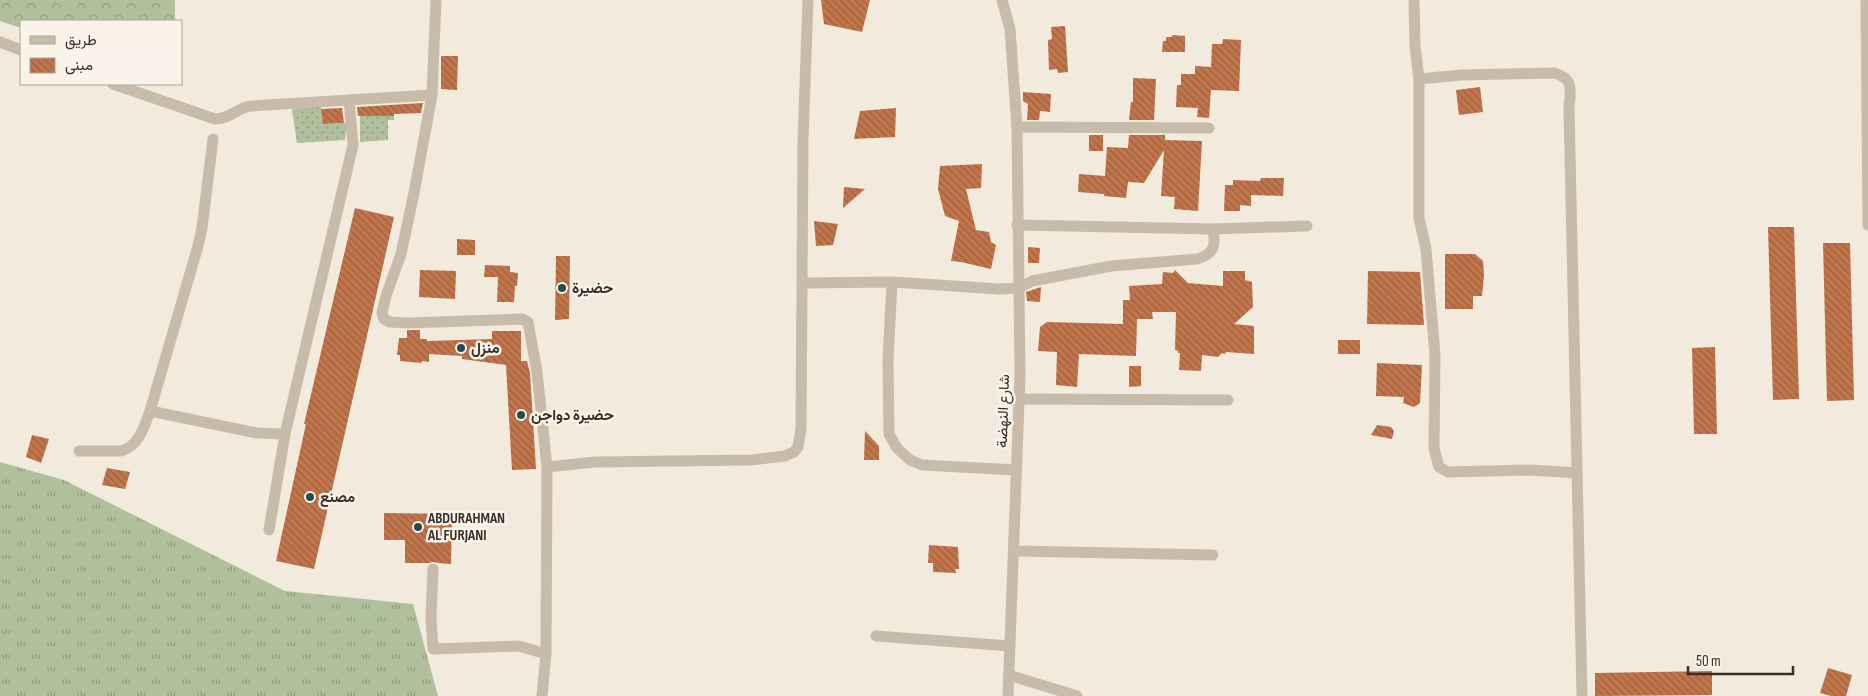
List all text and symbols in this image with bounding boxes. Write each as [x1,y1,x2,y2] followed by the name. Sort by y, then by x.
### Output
[20,20,182,85] legend
[65,31,97,50] text: طريق
[65,56,93,75] text: مبنى
[572,279,613,298] place label: حضيرة
[556,282,568,294] marker: حضيرة
[471,339,500,358] place label: منزل
[455,342,467,354] marker: منزل
[993,374,1015,448] street label: شارع النهضة
[531,406,614,425] place label: حضيرة دواجن
[515,409,527,421] marker: حضيرة دواجن
[320,488,355,507] place label: مصنع
[304,491,316,503] marker: مصنع
[427,509,505,545] place label: ABDURAHMAN AL FURJANI
[412,521,424,533] marker: ABDURAHMAN AL FURJANI
[1688,644,1793,676] scale bar
[1696,652,1721,671] text: 50 m

